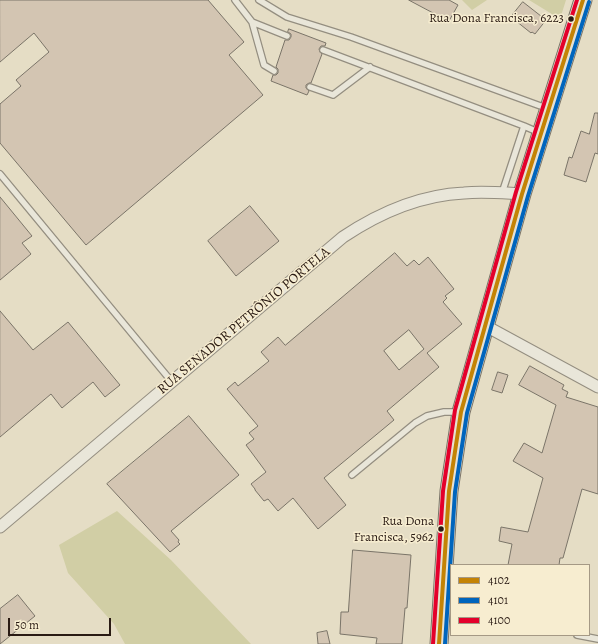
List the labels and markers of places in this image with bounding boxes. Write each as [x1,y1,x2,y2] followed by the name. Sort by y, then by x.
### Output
[429,11,564,27] place label: Rua Dona Francisca, 6223
[566,14,576,24] marker: Rua Dona Francisca, 6223
[354,514,434,545] place label: Rua Dona Francisca, 5962
[436,524,446,534] marker: Rua Dona Francisca, 5962

